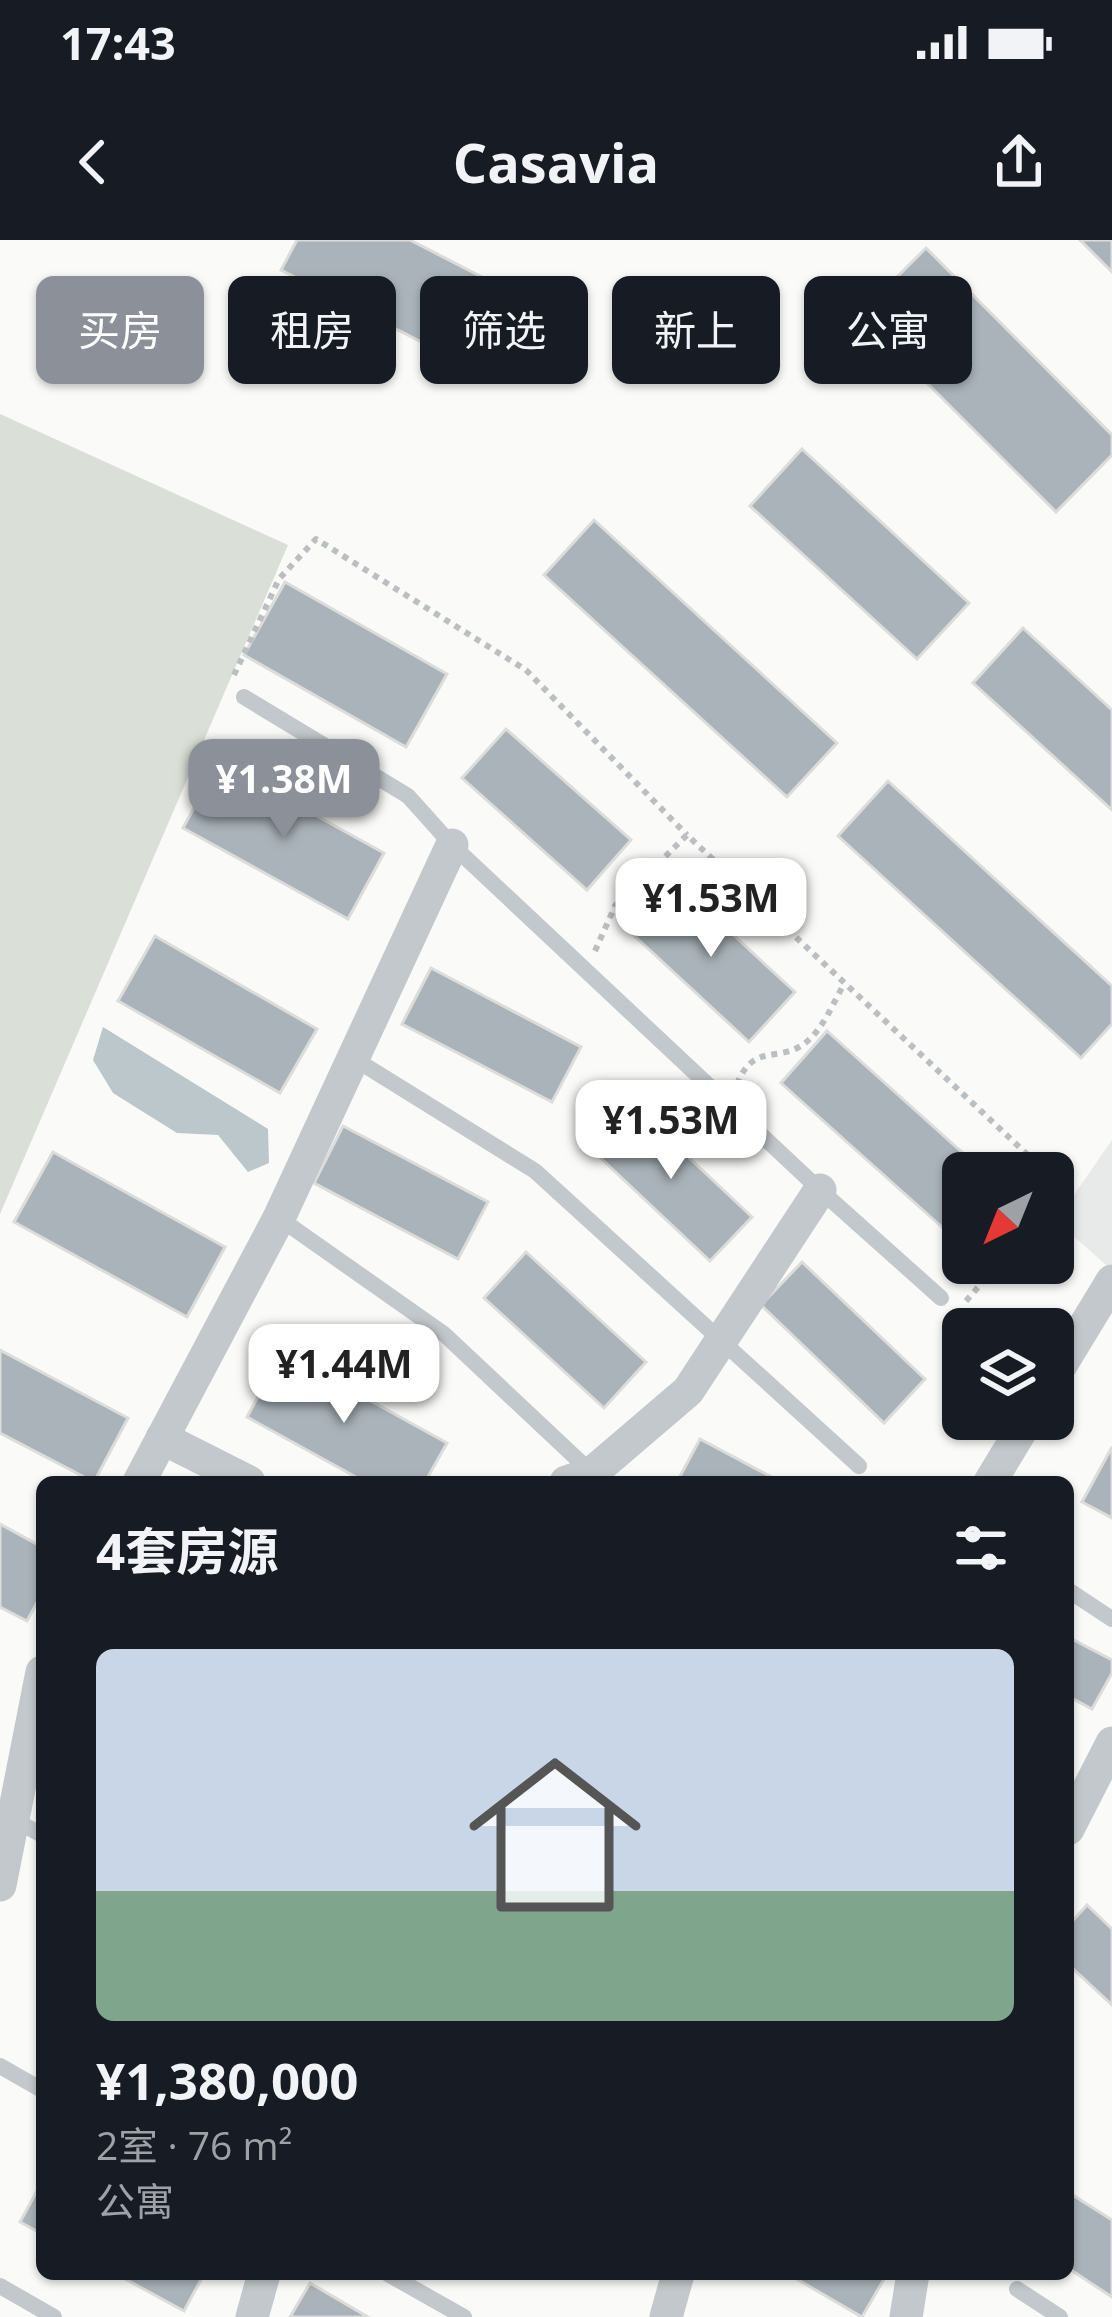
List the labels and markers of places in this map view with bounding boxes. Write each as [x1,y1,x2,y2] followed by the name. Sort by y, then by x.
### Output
[186,739,382,841] pin: ¥1.38M
[613,858,809,960] pin: ¥1.53M
[573,1080,769,1182] pin: ¥1.53M
[246,1324,442,1426] pin: ¥1.44M

